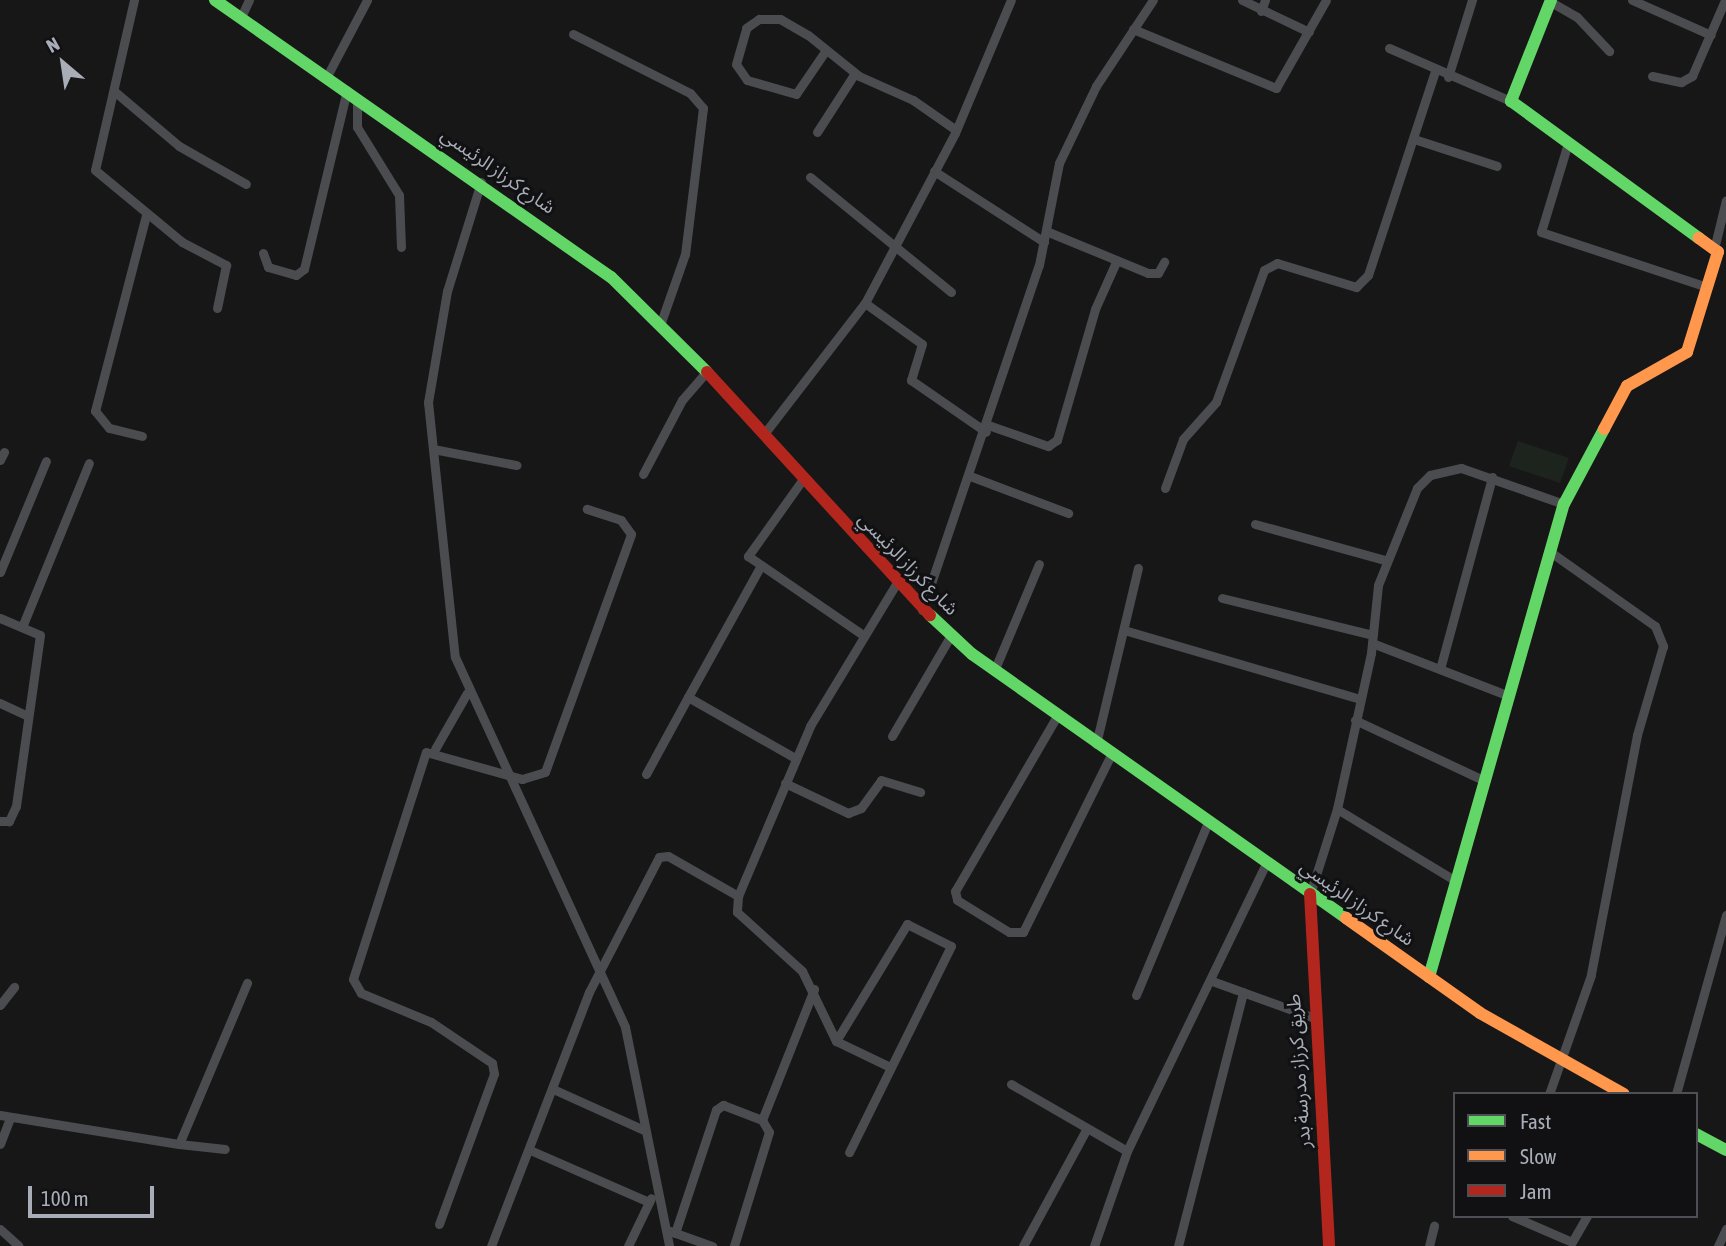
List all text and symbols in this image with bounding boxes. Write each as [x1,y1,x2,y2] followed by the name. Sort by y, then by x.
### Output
[28,28,98,98] north arrow
[43,32,63,57] text: N
[436,123,560,219] street label: شارع كرزاز الرئيسي
[853,508,963,620] street label: شارع كرزاز الرئيسي
[1295,855,1419,951] street label: شارع كرزاز الرئيسي
[1282,993,1316,1149] street label: طريق كرزاز مدرسة بدر
[1453,1092,1698,1218] legend
[1520,1109,1551,1133] text: Fast
[1520,1144,1556,1168] text: Slow
[32,1172,158,1216] scale bar
[1520,1179,1552,1203] text: Jam
[41,1186,89,1210] text: 100 m

